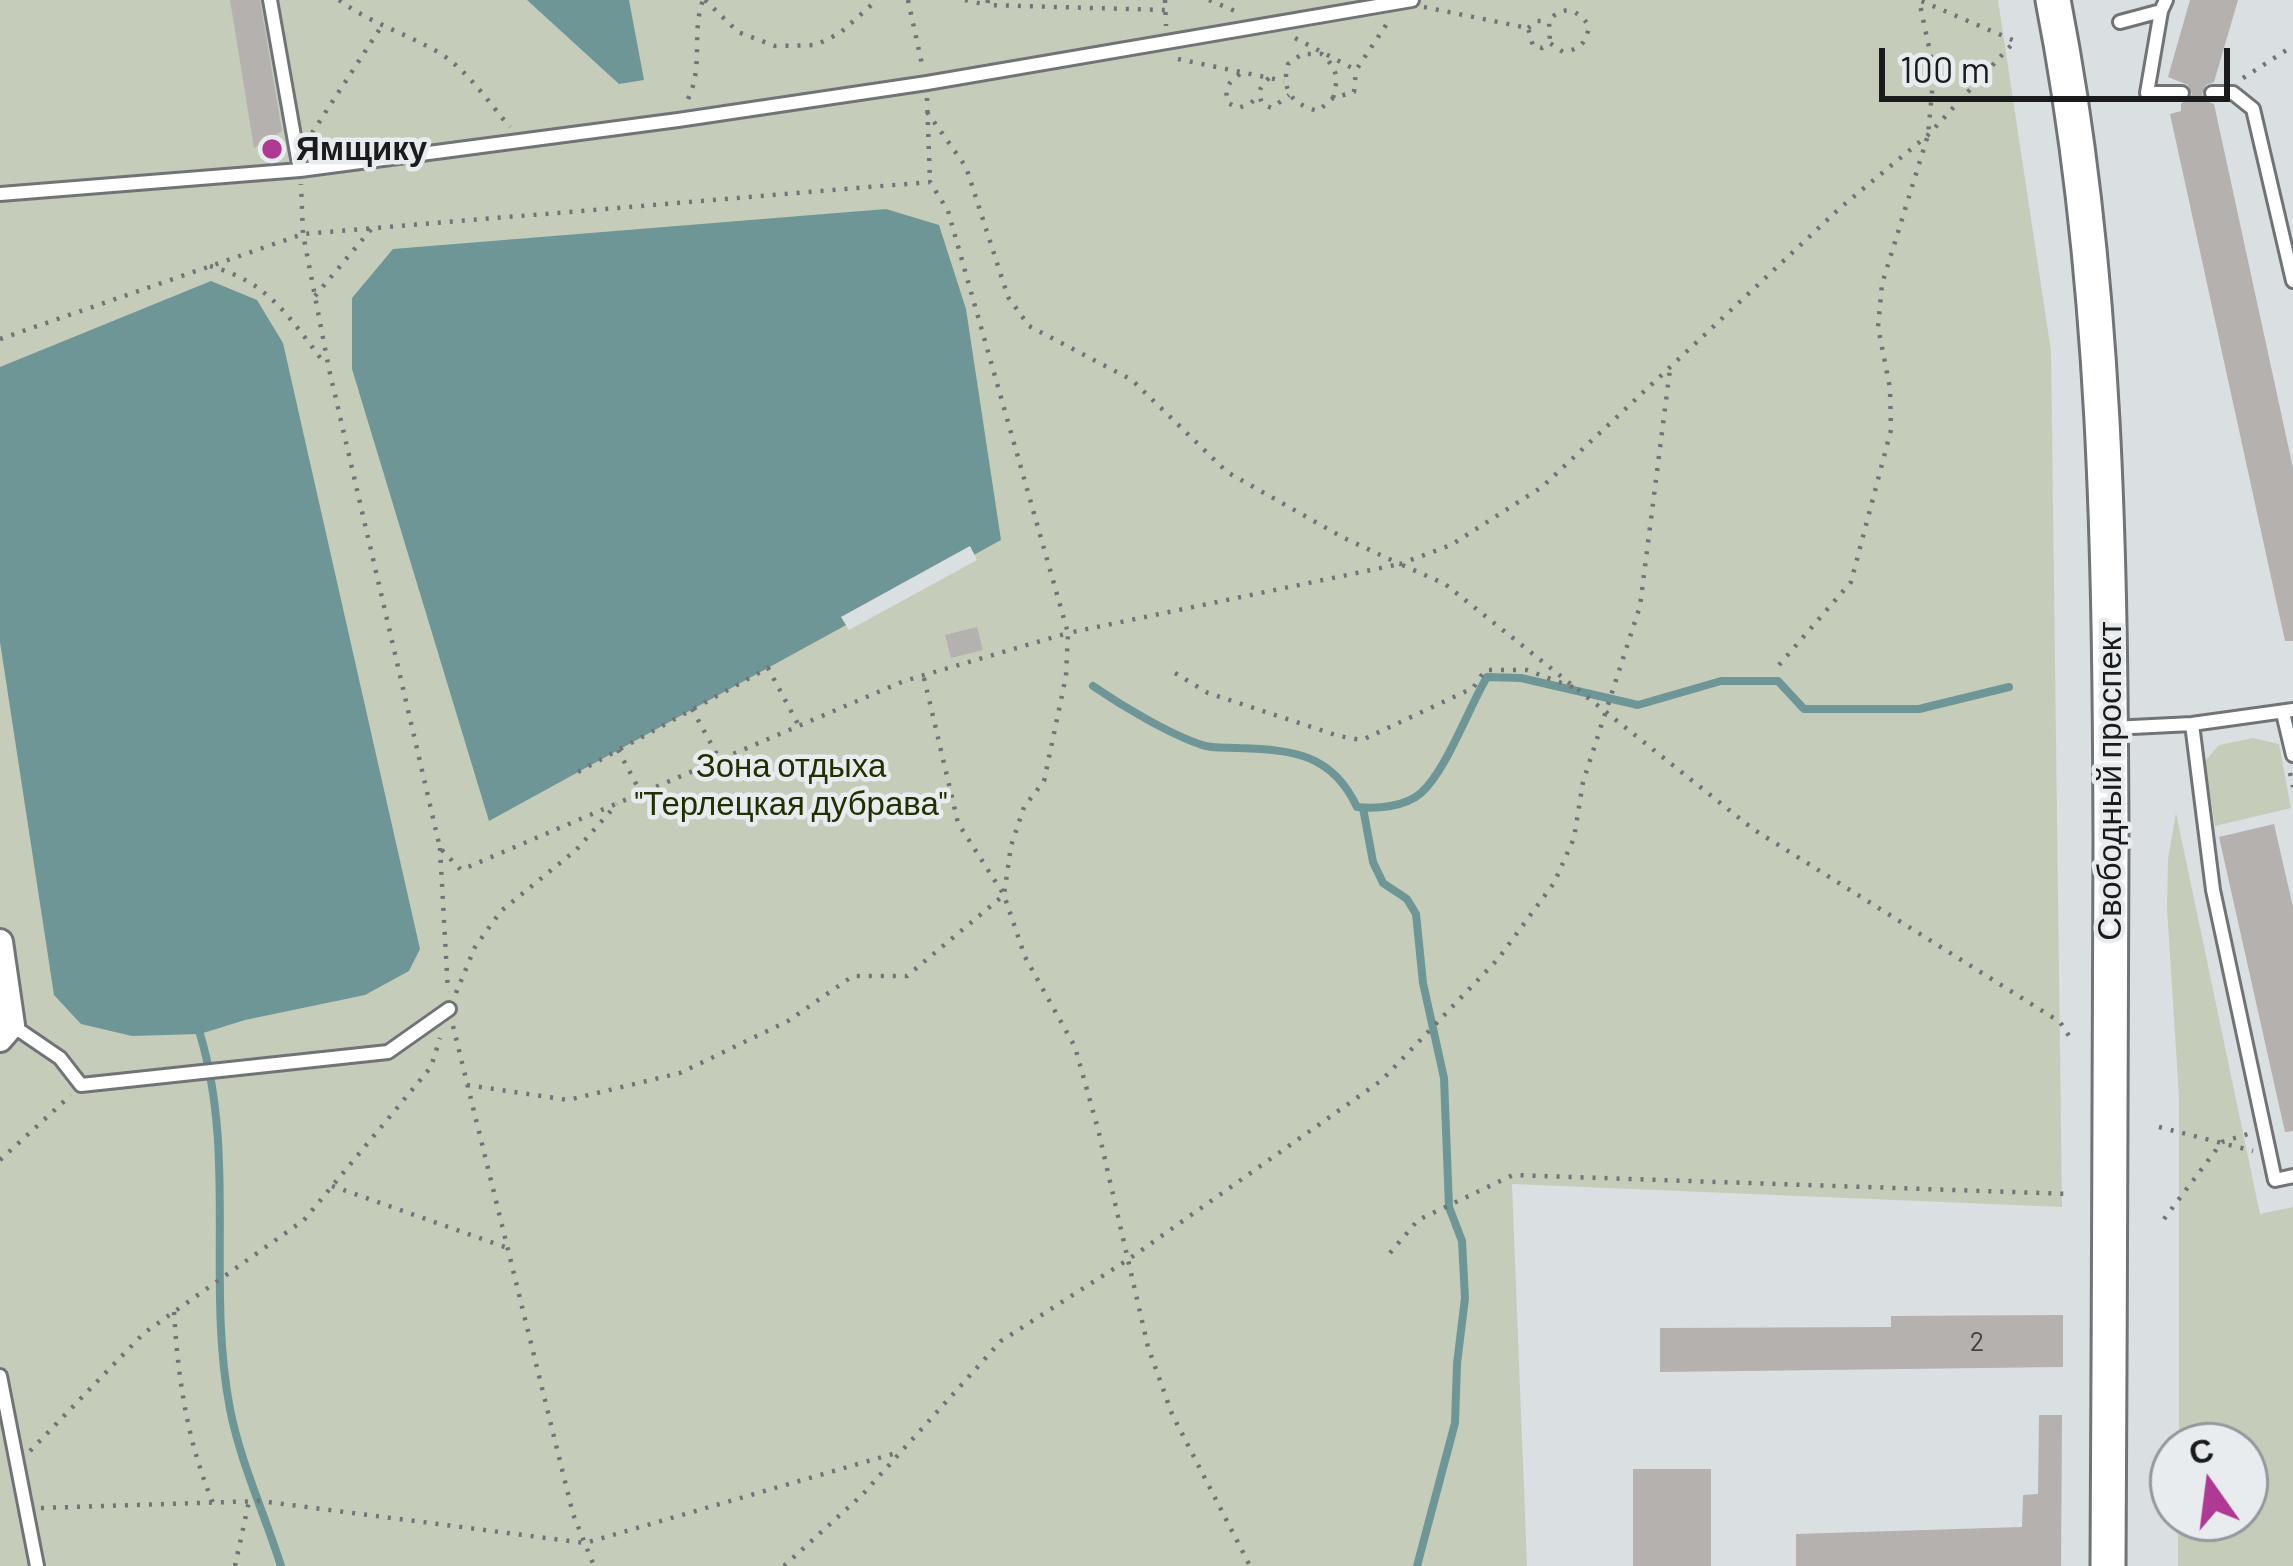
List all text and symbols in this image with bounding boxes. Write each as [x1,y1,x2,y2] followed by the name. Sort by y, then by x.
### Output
[1885,24,2236,98] scale bar
[1900,47,1990,90] text: 100 m
[296,129,427,169] place label: Ямщику
[259,136,285,162] marker: Ямщику
[2090,621,2130,941] street label: Свободный проспект
[635,746,947,824] park label: Зона отдыха "Терлецкая дубрава"
[1970,1326,1984,1358] house number: 2
[2149,1422,2269,1542] north arrow
[2185,1428,2217,1472] text: С

